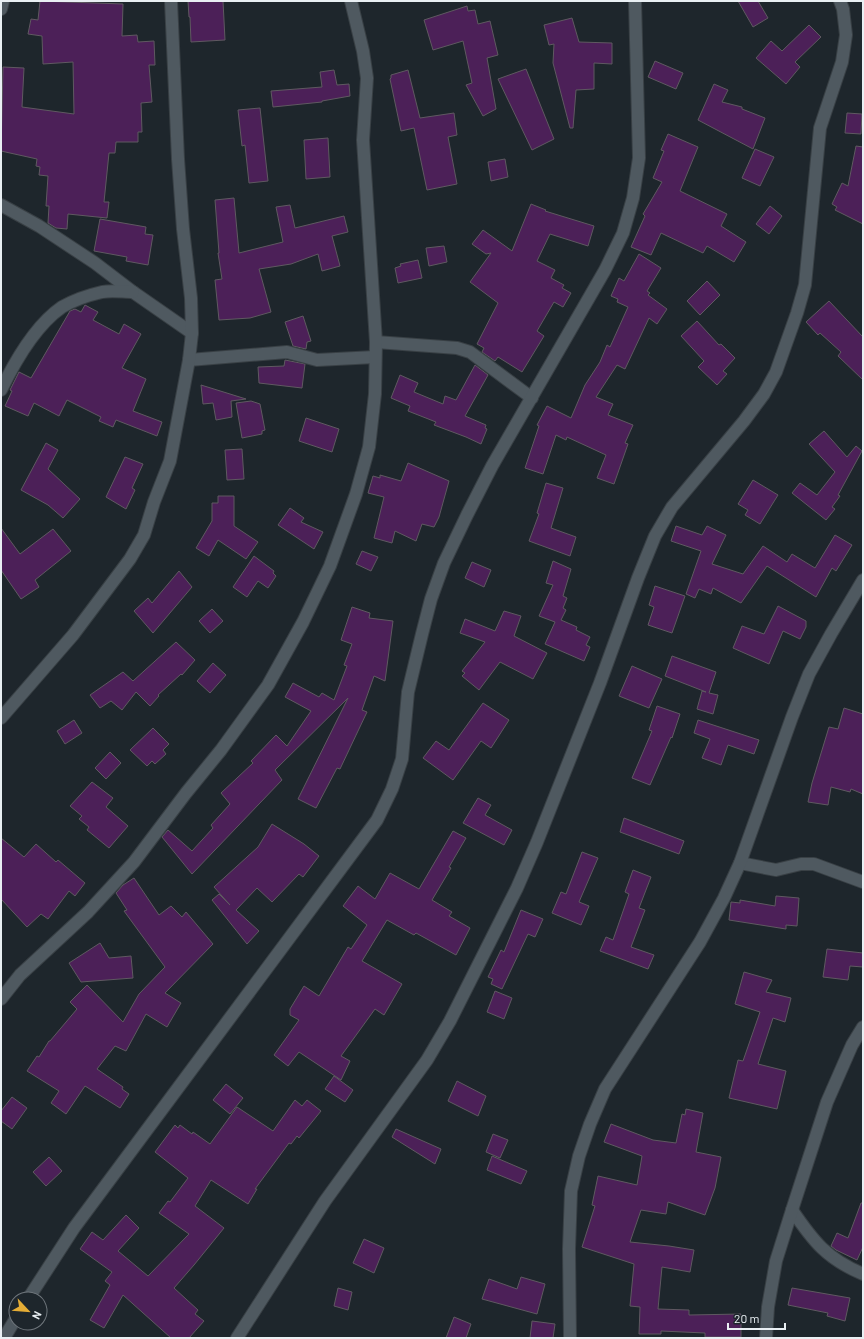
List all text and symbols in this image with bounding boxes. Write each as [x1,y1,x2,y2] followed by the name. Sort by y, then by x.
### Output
[8,1291,48,1331] north arrow
[728,1305,785,1331] scale bar
[30,1309,45,1322] text: N
[734,1311,760,1325] text: 20 m

